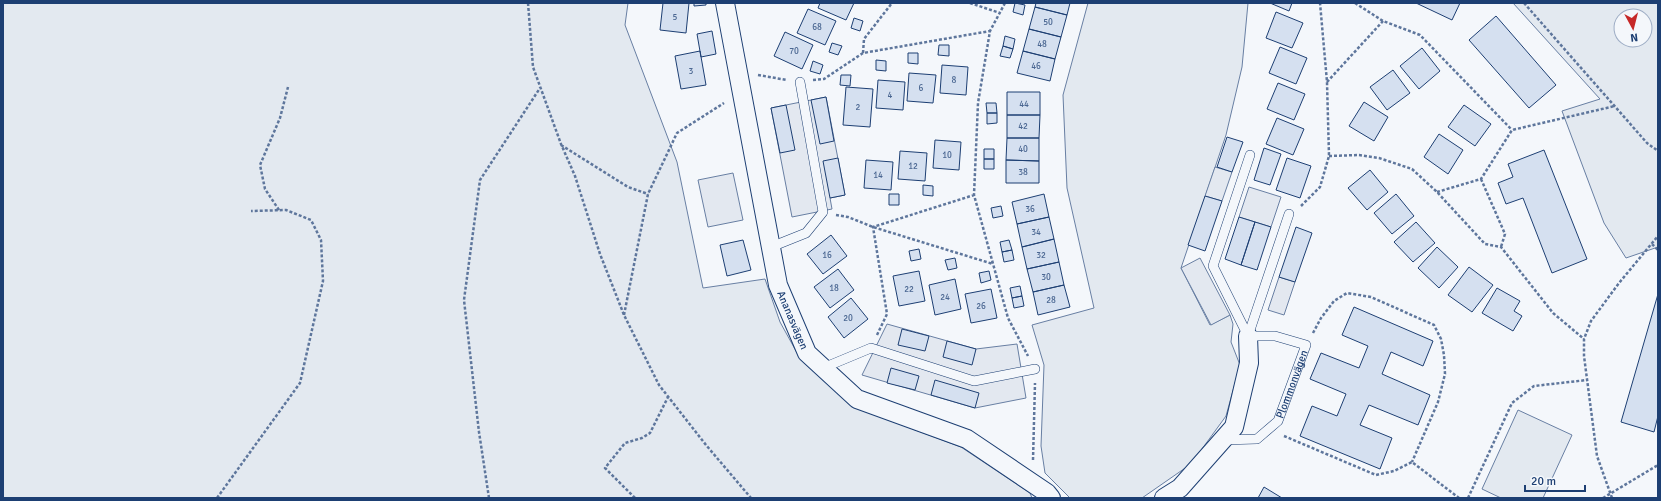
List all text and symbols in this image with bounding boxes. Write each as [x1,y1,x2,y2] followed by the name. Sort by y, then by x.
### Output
[1613,8,1653,48] north arrow
[673,12,678,23] house number: 5
[1043,17,1053,28] house number: 50
[812,22,822,33] house number: 68
[1630,31,1639,44] text: N
[1037,39,1047,50] house number: 48
[789,46,799,57] house number: 70
[1031,61,1041,72] house number: 46
[689,66,694,77] house number: 3
[952,75,957,86] house number: 8
[919,83,924,94] house number: 6
[888,90,893,101] house number: 4
[1019,99,1029,110] house number: 44
[856,102,861,113] house number: 2
[1018,121,1028,132] house number: 42
[1018,144,1028,155] house number: 40
[942,150,952,161] house number: 10
[908,161,918,172] house number: 12
[1018,167,1028,178] house number: 38
[873,170,883,181] house number: 14
[1025,204,1035,215] house number: 36
[1031,227,1041,238] house number: 34
[822,250,832,261] house number: 16
[1036,250,1046,261] house number: 32
[1041,272,1051,283] house number: 30
[829,283,839,294] house number: 18
[904,284,914,295] house number: 22
[774,289,811,352] street label: Ananasvägen
[940,292,950,303] house number: 24
[1046,295,1056,306] house number: 28
[976,301,986,312] house number: 26
[843,313,853,324] house number: 20
[1273,348,1311,420] street label: Plommonvägen
[1525,467,1585,493] scale bar
[1531,474,1556,489] text: 20 m

